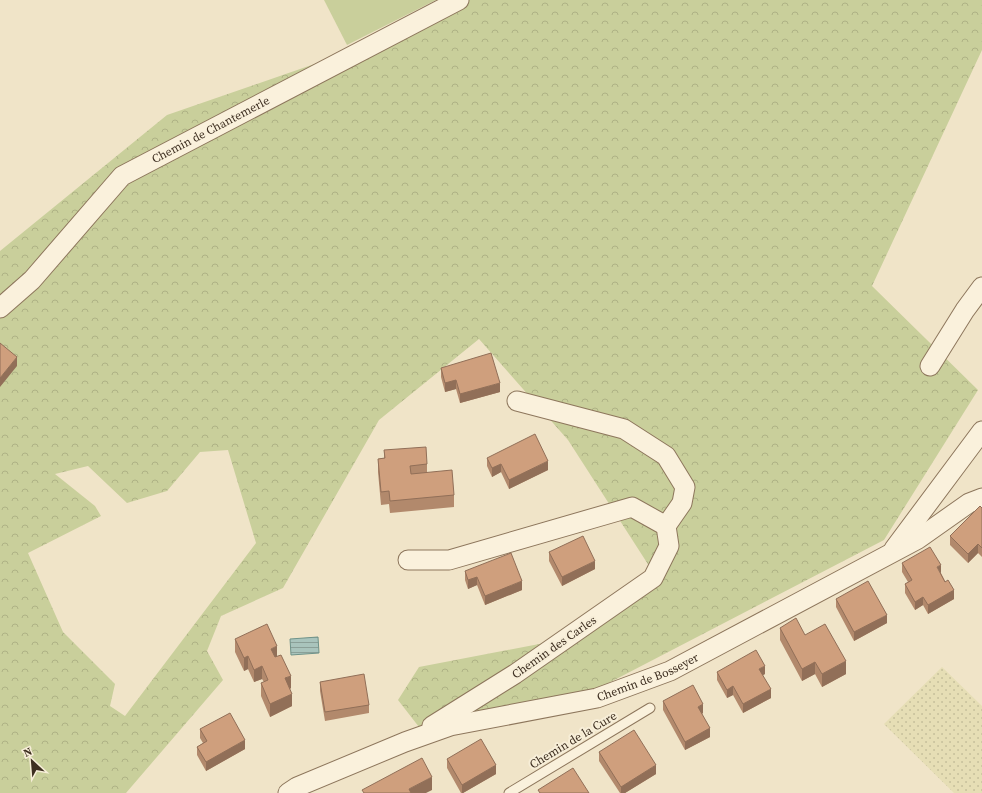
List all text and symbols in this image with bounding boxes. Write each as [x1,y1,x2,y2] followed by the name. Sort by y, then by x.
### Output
[149,92,272,167] street label: Chemin de Chantemerle
[509,612,599,682] street label: Chemin des Carles
[595,649,701,705] street label: Chemin de Bosseyer
[526,708,620,772] street label: Chemin de la Cure
[12,741,52,781] north arrow
[21,744,35,761] text: N

